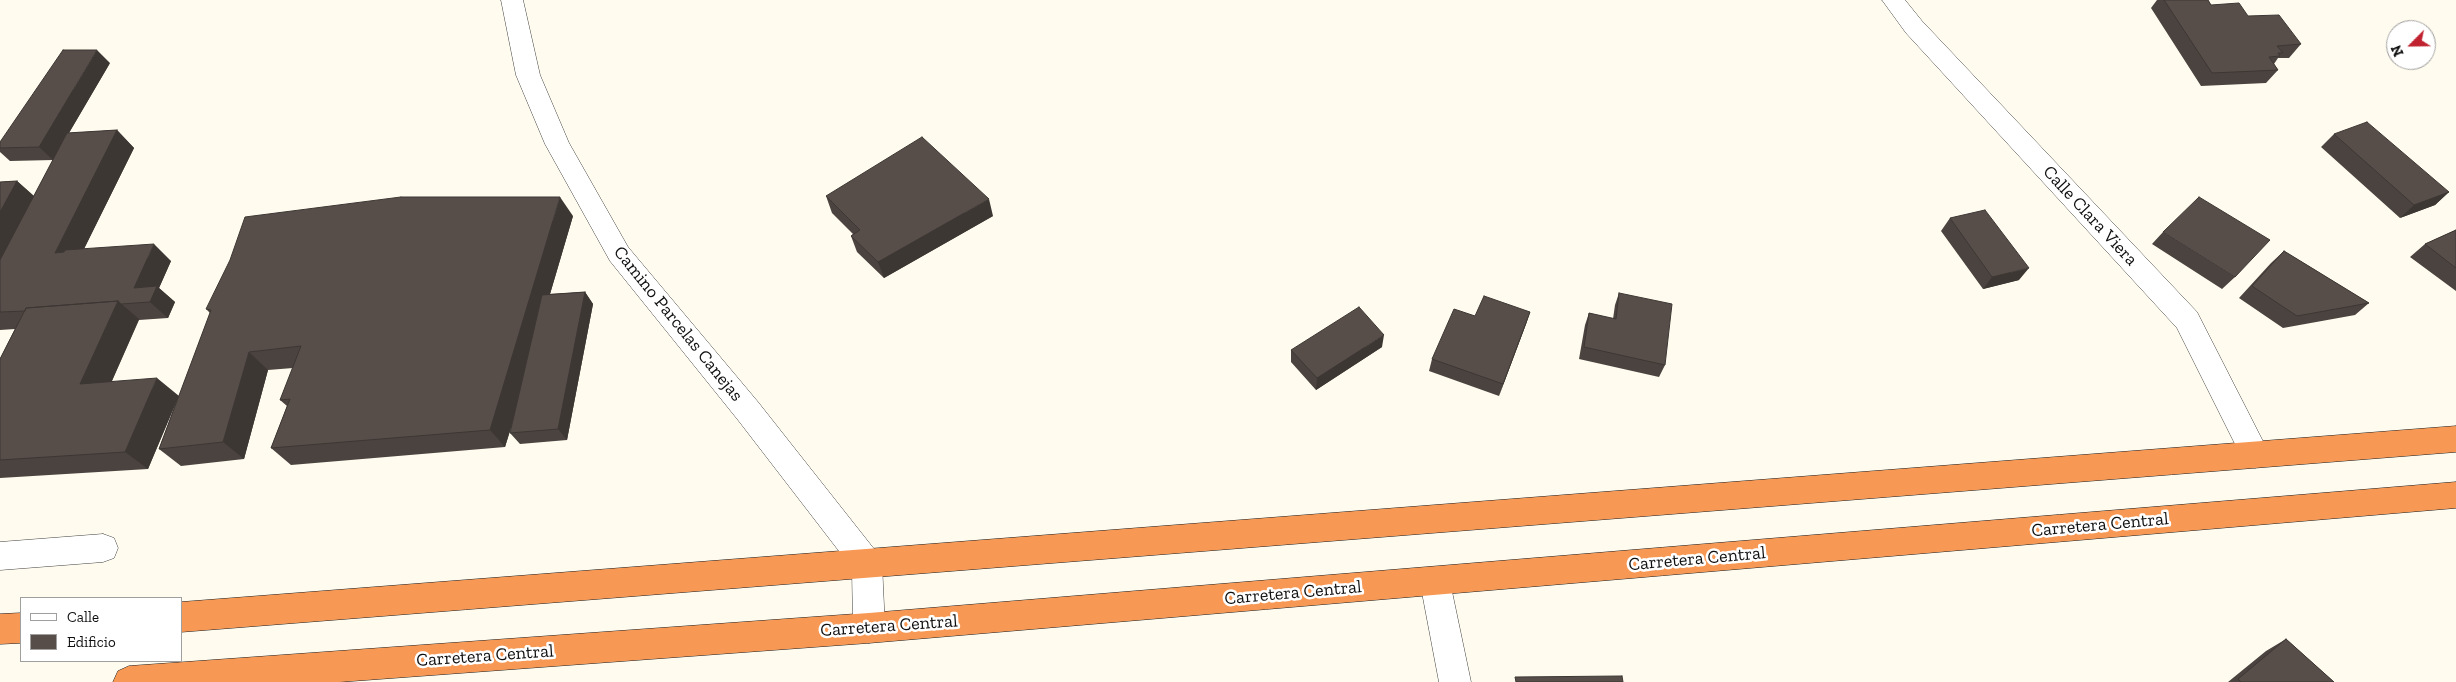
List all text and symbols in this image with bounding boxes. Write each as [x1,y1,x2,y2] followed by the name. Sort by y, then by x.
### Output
[2386,20,2436,70] north arrow
[2388,42,2408,59] text: N
[2038,161,2142,271] street label: Calle Clara Viera
[609,242,747,406] street label: Camino Parcelas Canejas
[2031,508,2169,542] street label: Carretera Central
[1628,542,1766,576] street label: Carretera Central
[1224,576,1362,610] street label: Carretera Central
[20,597,182,662] legend
[67,608,99,626] text: Calle
[820,610,958,642] street label: Carretera Central
[67,633,116,651] text: Edificio
[416,640,554,672] street label: Carretera Central

